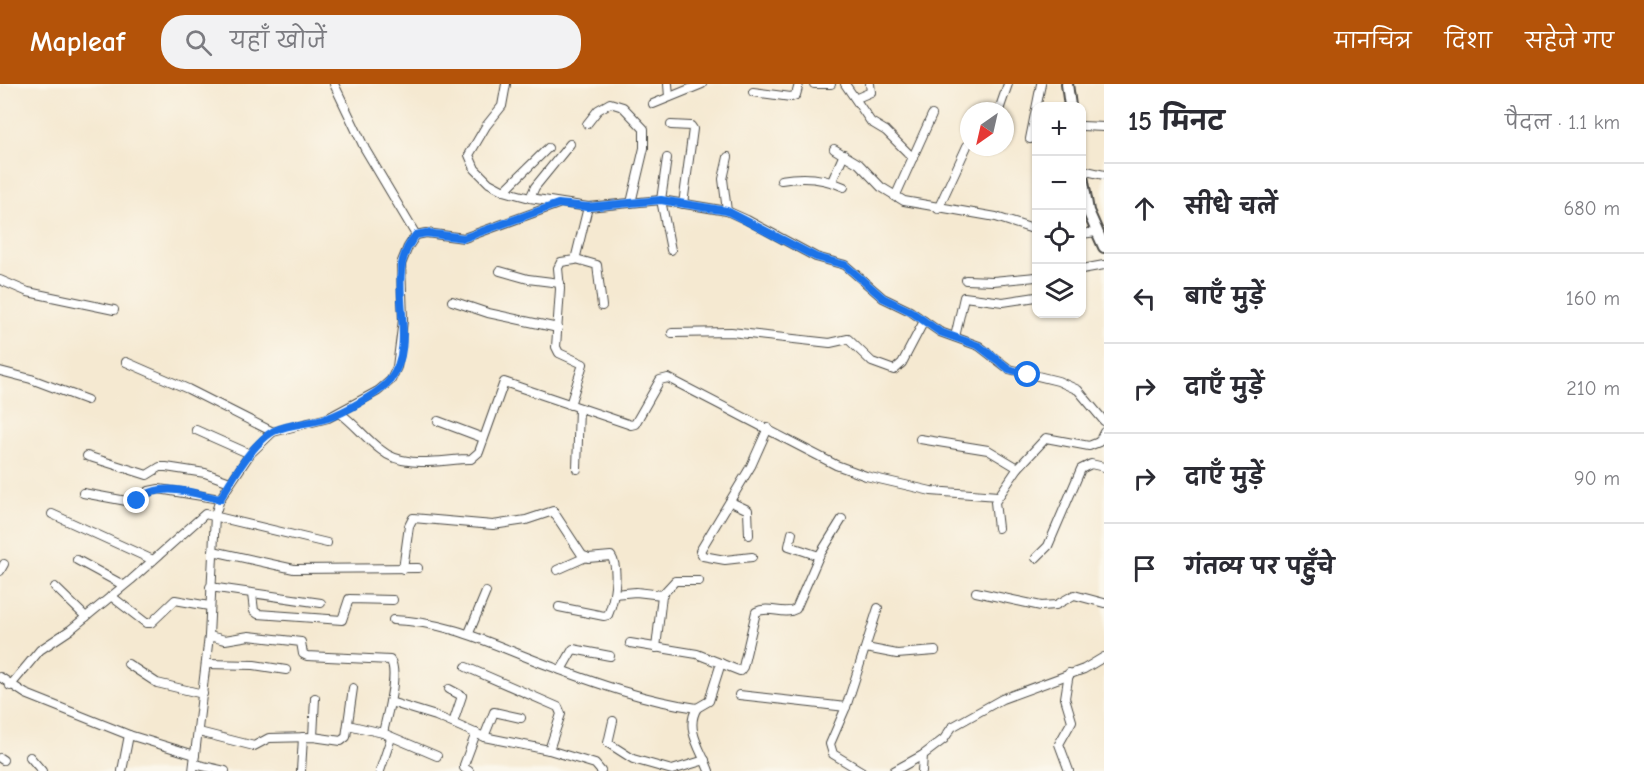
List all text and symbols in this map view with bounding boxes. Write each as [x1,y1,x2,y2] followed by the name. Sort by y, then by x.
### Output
[161,15,581,69] search box
[30,26,125,58] text: Mapleaf
[182,26,215,59] icon: search
[230,28,326,54] text: यहाँ खोजें
[1334,29,1412,53] text: मानचित्र
[1445,29,1492,53] text: दिशा
[1525,29,1614,53] text: सहेजे गए
[960,102,1014,156] north arrow
[1032,102,1086,318] map controls
[1032,102,1086,156] button: +
[1128,107,1224,137] text: 15 मिनट
[1505,111,1620,134] text: पैदल · 1.1 km
[1032,156,1086,210] button: −
[1128,192,1161,225] icon: ahead
[1185,194,1277,220] text: सीधे चलें
[1563,197,1620,220] text: 680 m
[1032,210,1086,264] button: locate
[1032,264,1086,318] button: layers
[1128,282,1161,315] icon: left
[1185,284,1264,310] text: बाएँ मुड़ें
[1566,287,1620,310] text: 160 m
[1014,361,1040,387] route start
[1128,372,1161,405] icon: right
[1185,374,1264,400] text: दाएँ मुड़ें
[1566,377,1620,400] text: 210 m
[1128,462,1161,495] icon: right
[1185,464,1264,490] text: दाएँ मुड़ें
[1574,467,1620,490] text: 90 m
[123,487,149,513] route end
[1128,552,1161,585] icon: arrive
[1185,554,1334,580] text: गंतव्य पर पहुँचे

